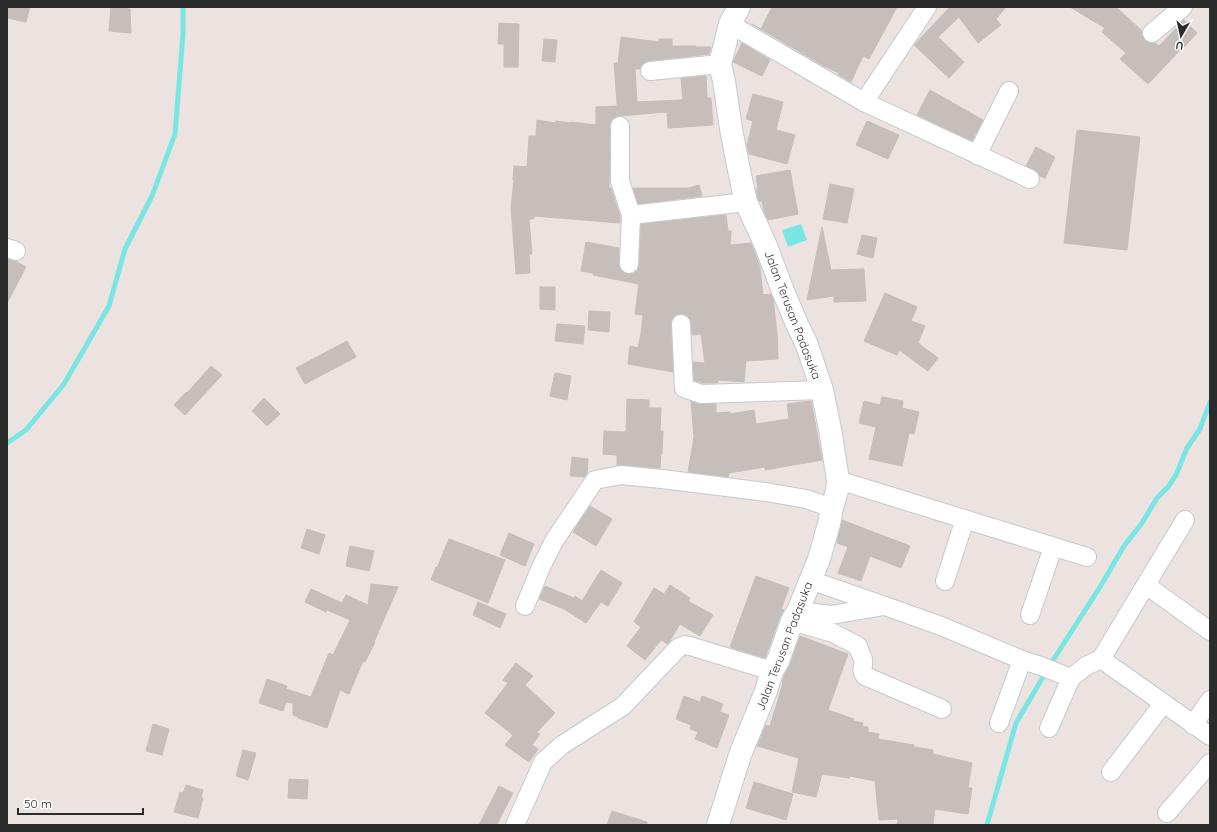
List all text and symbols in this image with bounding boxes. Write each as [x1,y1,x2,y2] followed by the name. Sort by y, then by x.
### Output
[1161,16,1201,56] north arrow
[1175,38,1184,53] text: U
[762,249,824,381] street label: Jalan Terusan Padasuka
[753,580,815,712] street label: Jalan Terusan Padasuka
[18,790,143,816] scale bar
[24,796,52,811] text: 50 m

